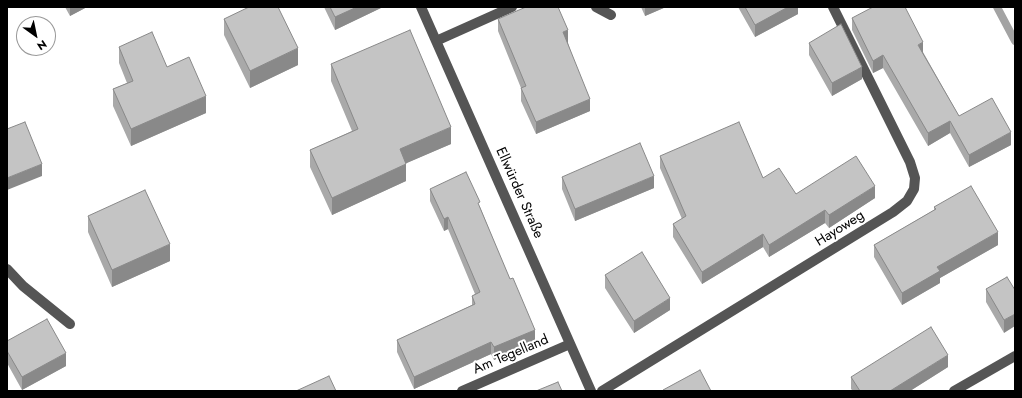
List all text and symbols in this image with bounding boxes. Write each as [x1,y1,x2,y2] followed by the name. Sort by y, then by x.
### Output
[16,16,56,56] north arrow
[34,36,50,54] text: N
[491,145,547,241] street label: Ellwürder Straße
[812,207,868,251] street label: Hayoweg
[471,332,551,378] street label: Am Tegelland

